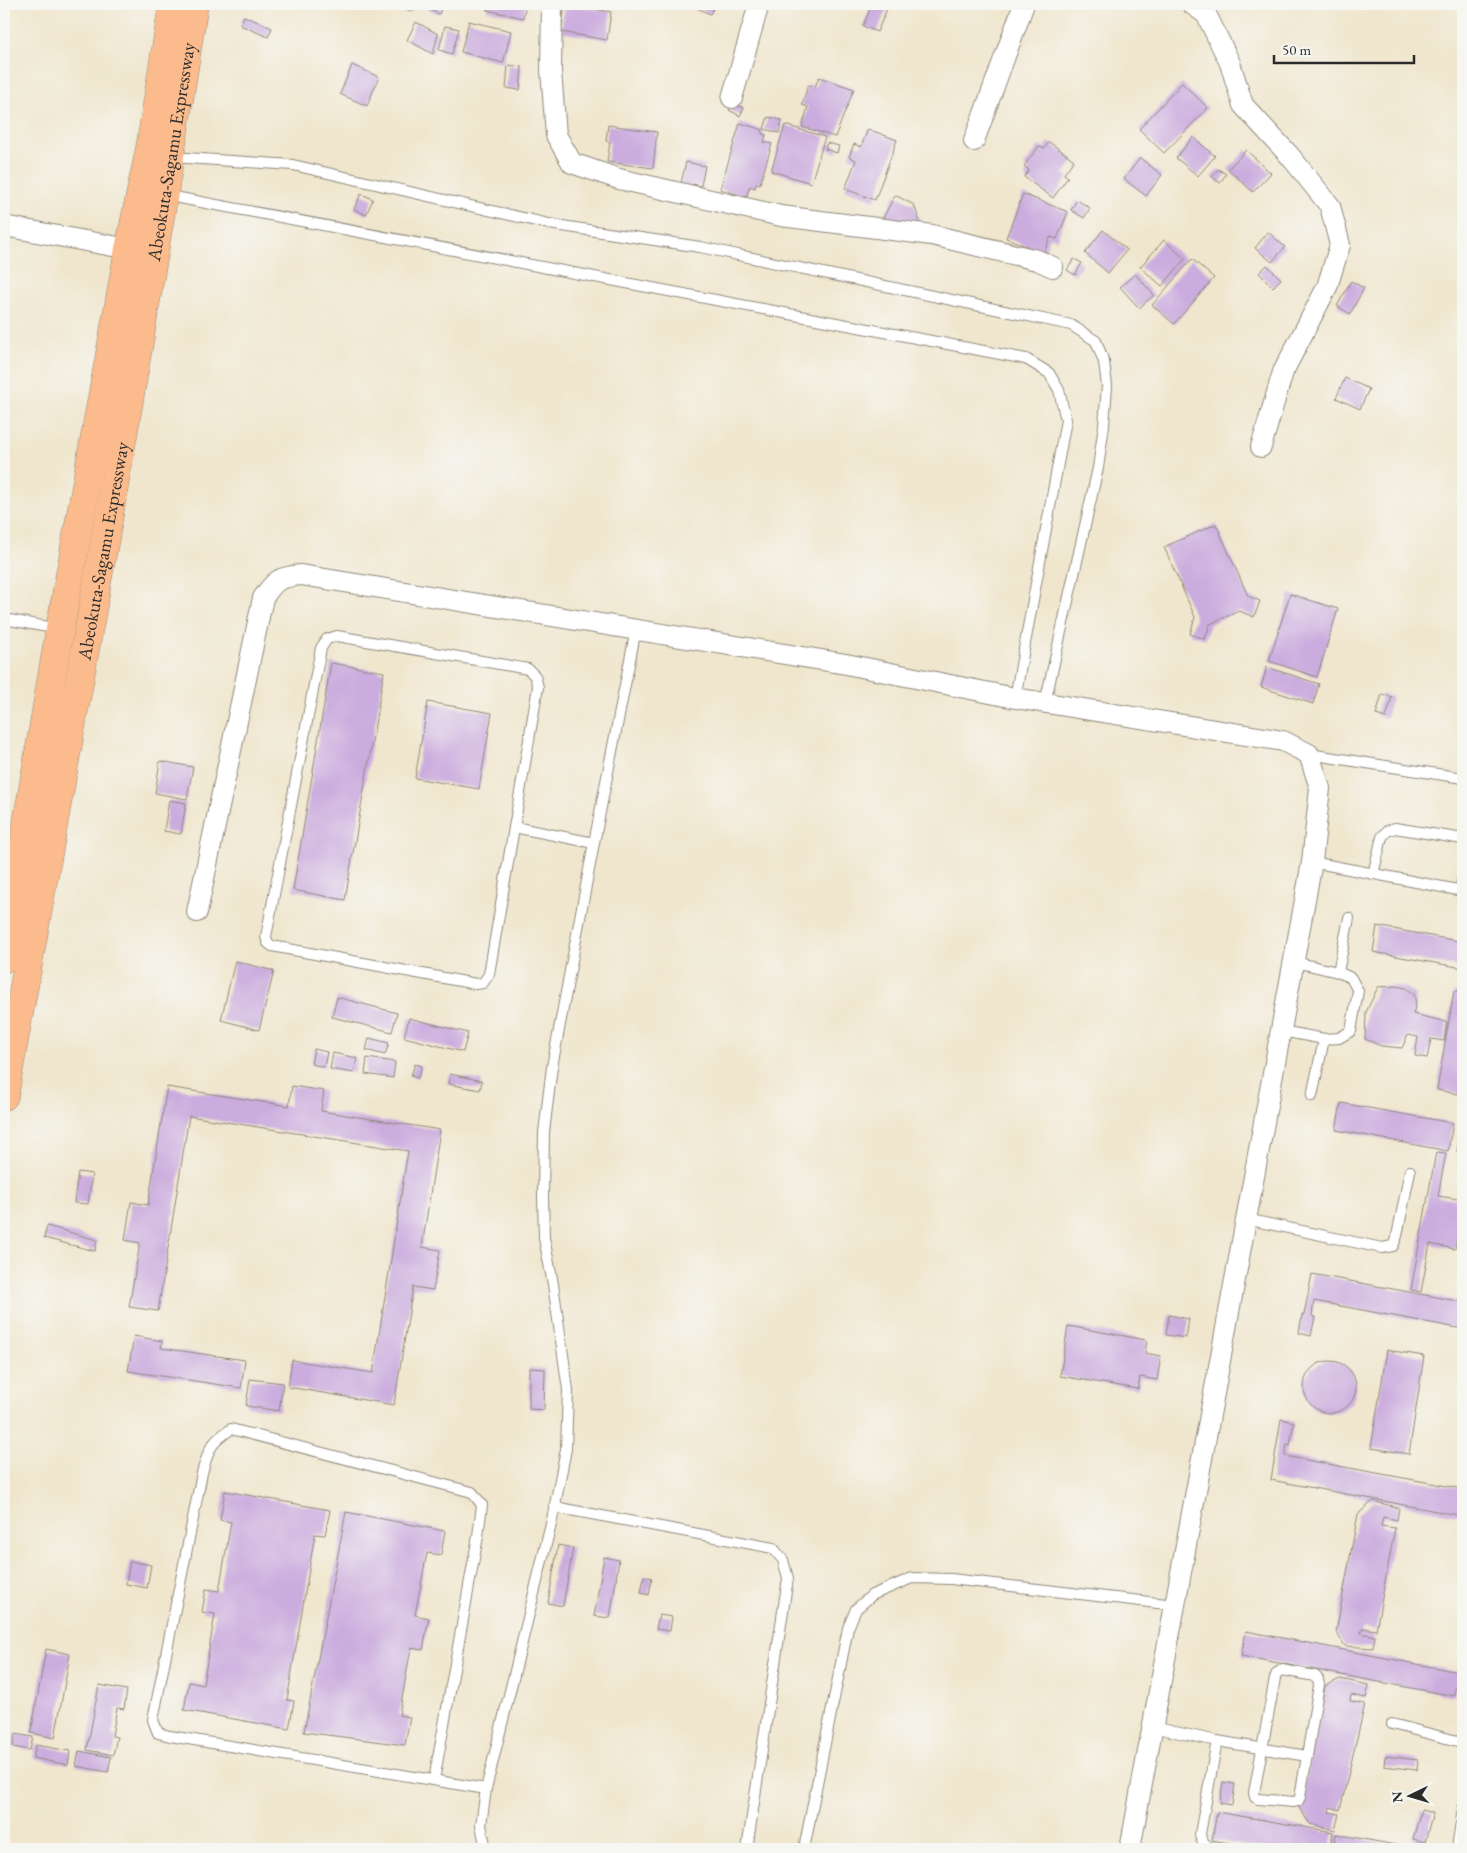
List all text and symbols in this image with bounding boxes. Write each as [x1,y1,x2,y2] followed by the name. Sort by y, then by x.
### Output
[1274,32,1414,64] scale bar
[140,40,201,264] street label: Abeokuta-Sagamu Expressway
[1282,40,1311,59] text: 50 m
[71,439,134,663] street label: Abeokuta-Sagamu Expressway
[1384,1770,1434,1820] north arrow
[1388,1790,1407,1804] text: N

